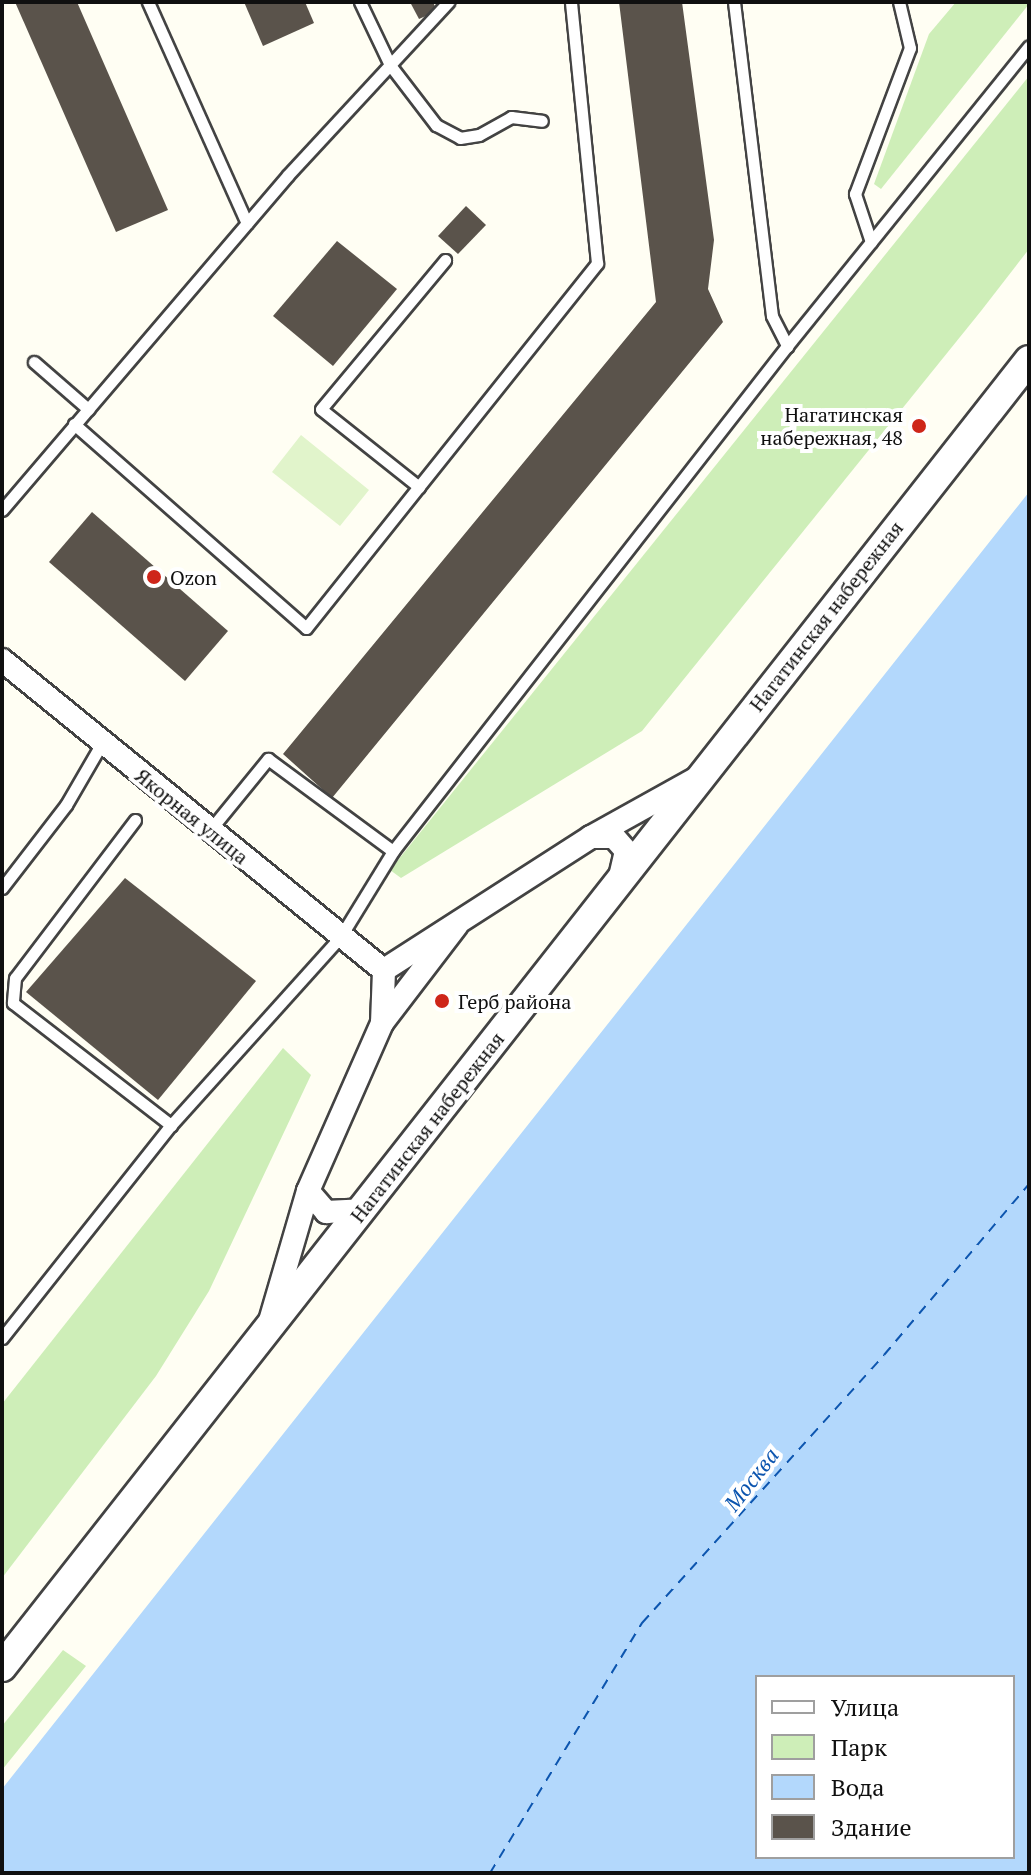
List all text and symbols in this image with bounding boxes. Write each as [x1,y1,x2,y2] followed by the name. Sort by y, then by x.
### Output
[760,402,903,449] place label: Нагатинская набережная, 48
[910,417,928,435] marker: Нагатинская набережная, 48
[744,516,908,716] street label: Нагатинская набережная
[170,565,217,589] place label: Ozon
[145,568,163,586] marker: Ozon
[131,763,253,869] street label: Якорная улица
[458,989,571,1013] place label: Герб района
[433,992,451,1010] marker: Герб района
[345,1027,509,1227] street label: Нагатинская набережная
[718,1442,784,1516] water label: Москва
[755,1675,1015,1859] legend
[831,1691,899,1723] text: Улица
[831,1731,887,1763] text: Парк
[831,1771,884,1803] text: Вода
[831,1811,912,1843] text: Здание

